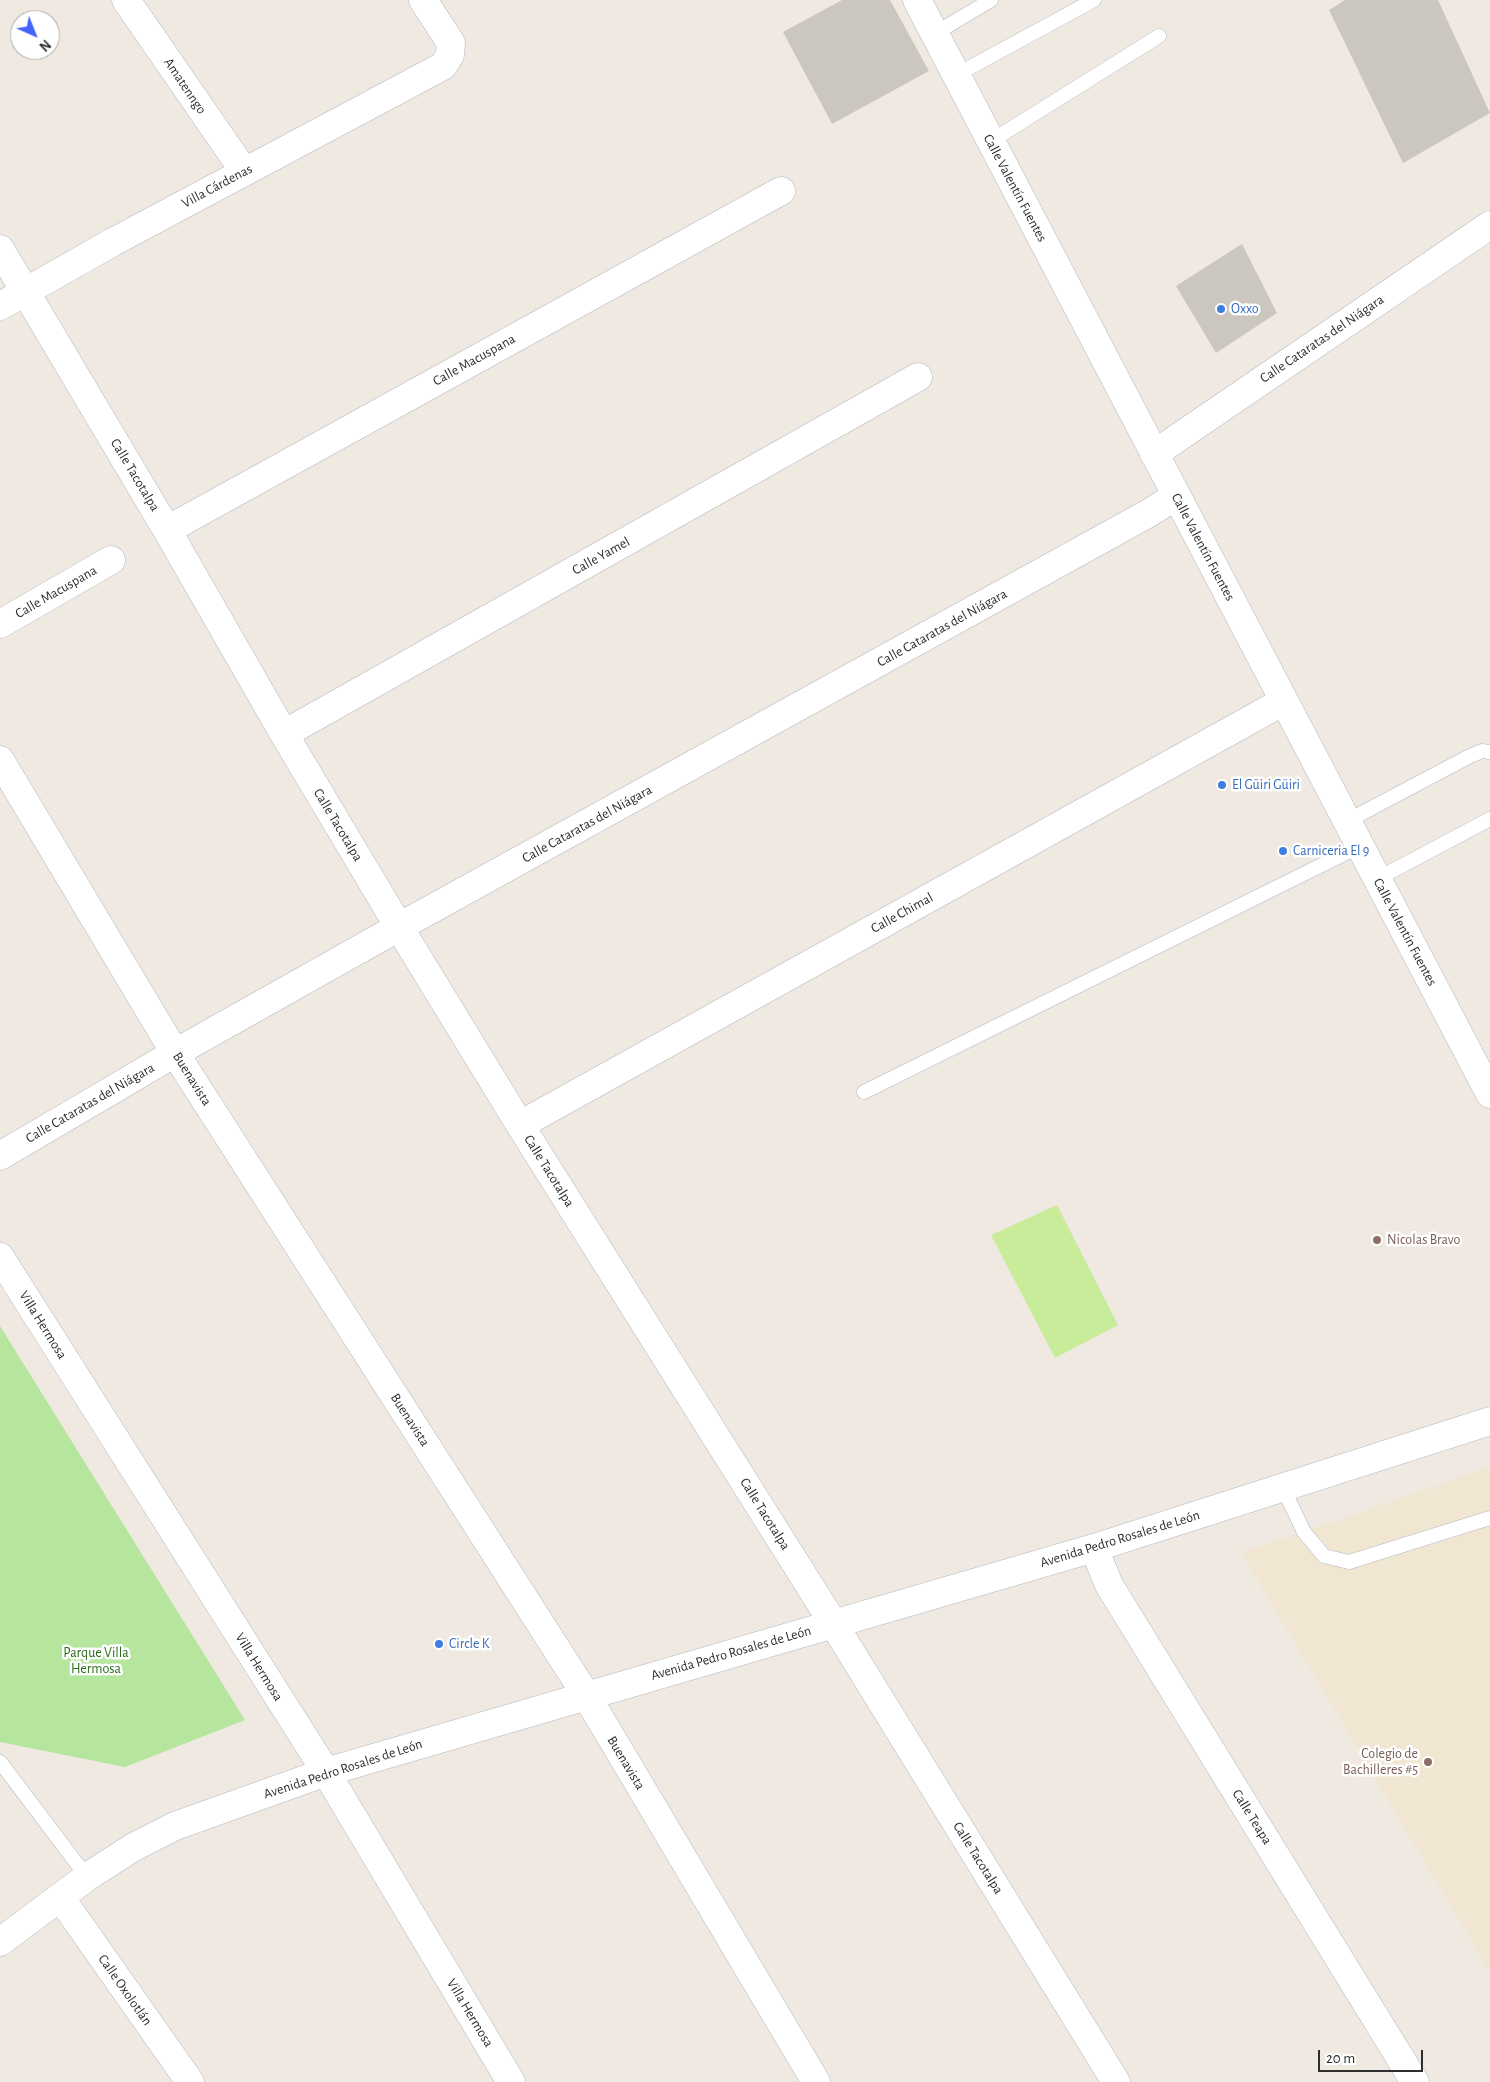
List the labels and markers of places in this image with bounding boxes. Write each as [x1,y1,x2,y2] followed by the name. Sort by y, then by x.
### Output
[1231,301,1259,317] place label: Oxxo
[1215,303,1227,315] marker: Oxxo
[1232,777,1300,793] place label: El Güiri Güiri
[1216,779,1228,791] marker: El Güiri Güiri
[1293,843,1369,859] place label: Carniceria El 9
[1277,845,1289,857] marker: Carniceria El 9
[1387,1232,1460,1248] place label: Nicolas Bravo
[1371,1234,1383,1246] marker: Nicolas Bravo
[449,1636,489,1652] place label: Circle K
[433,1638,445,1650] marker: Circle K
[1343,1746,1418,1778] place label: Colegio de Bachilleres #5
[1422,1756,1434,1768] marker: Colegio de Bachilleres #5

